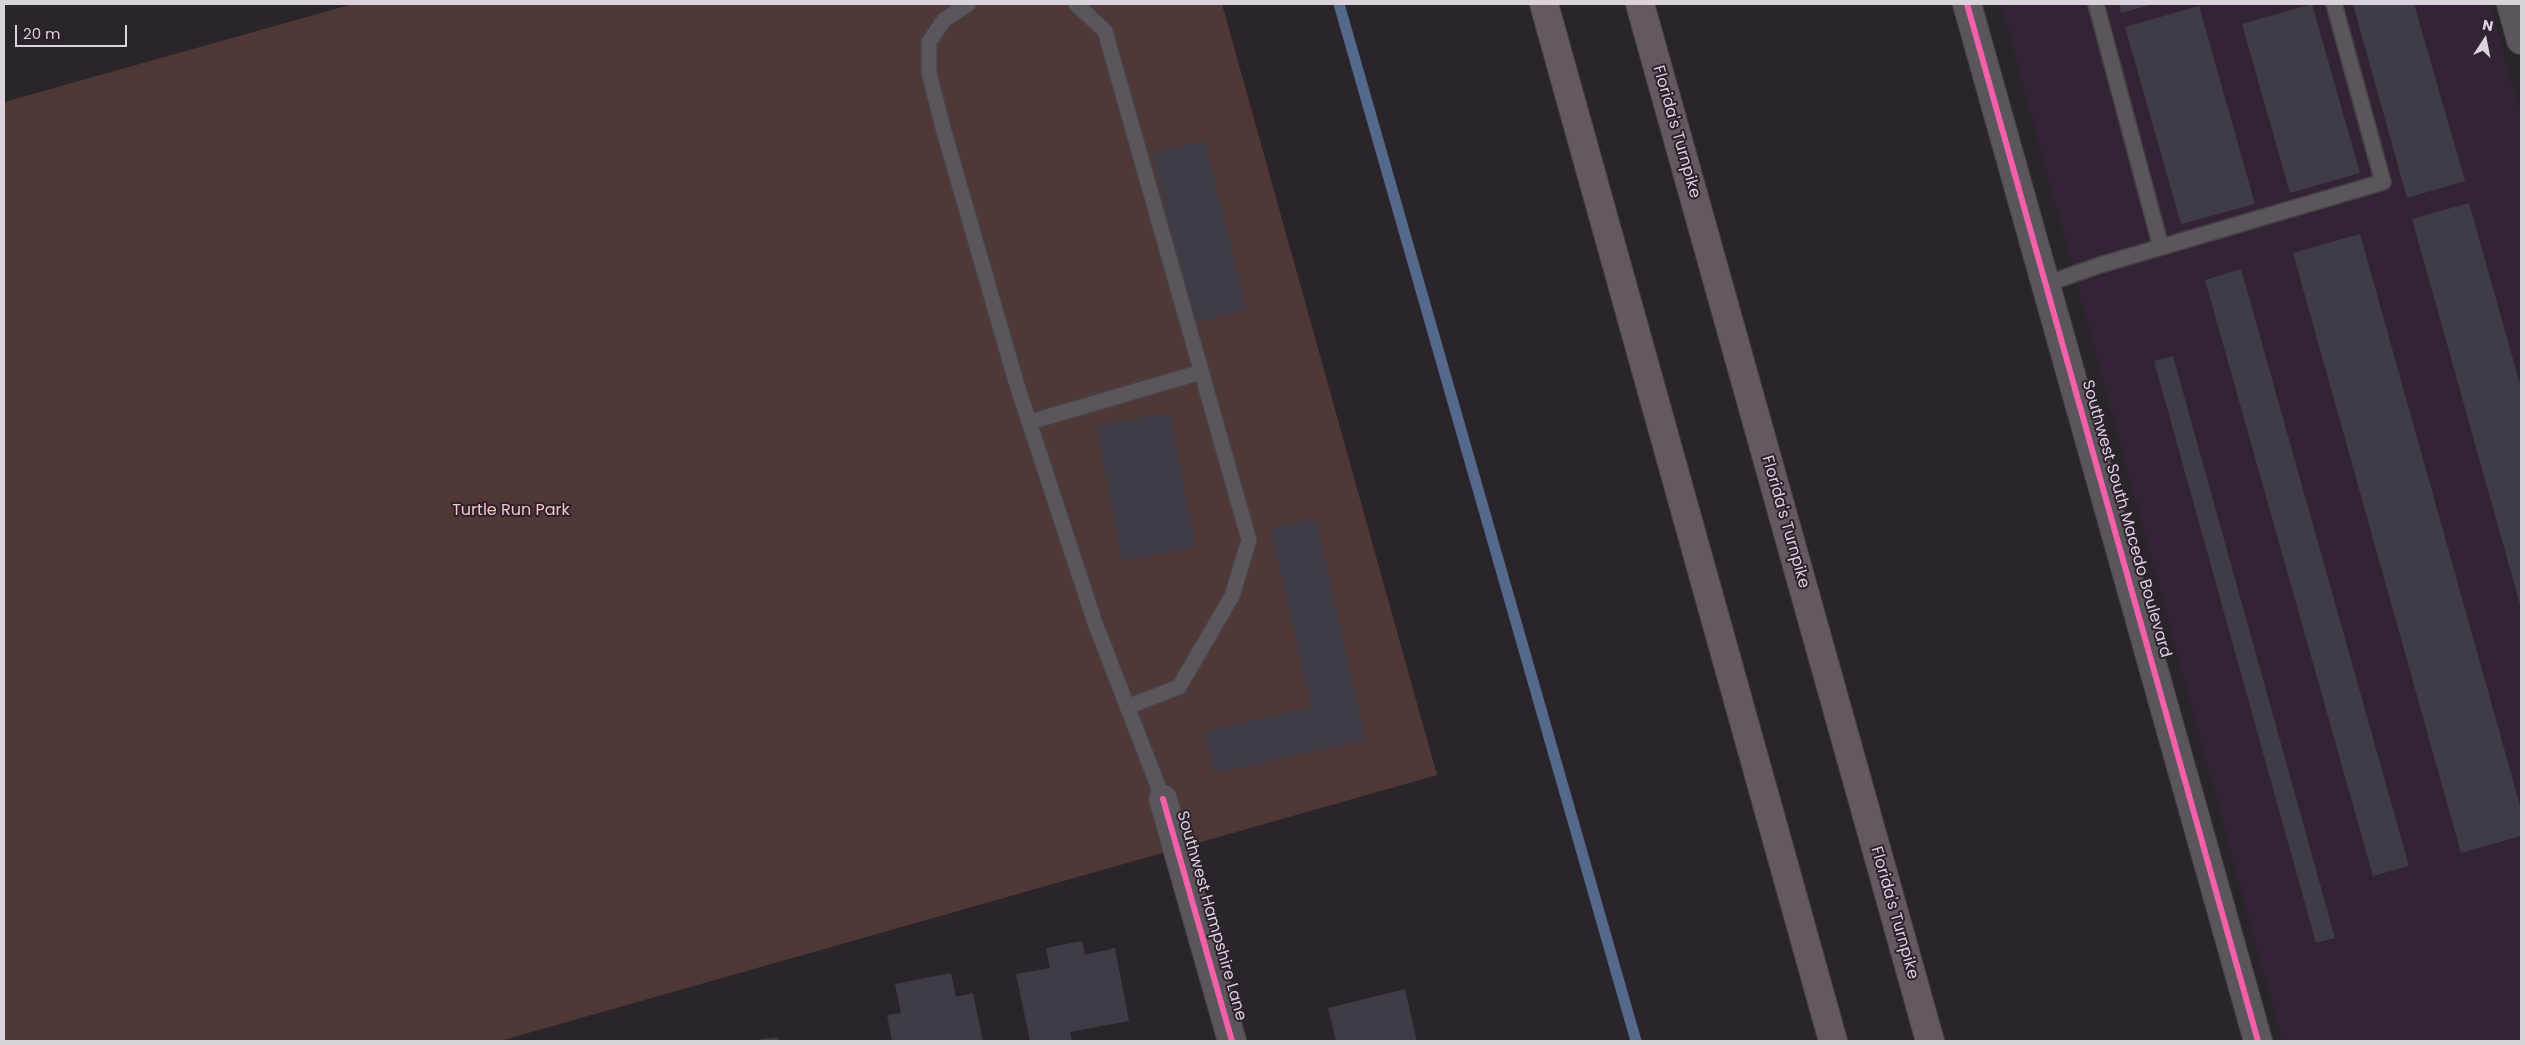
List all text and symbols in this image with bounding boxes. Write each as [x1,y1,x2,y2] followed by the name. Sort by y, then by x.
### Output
[2481,14,2495,36] text: N
[18,15,130,47] scale bar
[2460,15,2510,65] north arrow
[23,23,61,44] text: 20 m
[1648,64,1704,200] street label: Florida's Turnpike
[2077,378,2175,660] street label: Southwest South Macedo Boulevard
[1757,454,1813,590] street label: Florida's Turnpike
[452,501,570,521] park label: Turtle Run Park
[1172,809,1250,1023] street label: Southwest Hampshire Lane
[1866,845,1922,981] street label: Florida's Turnpike

